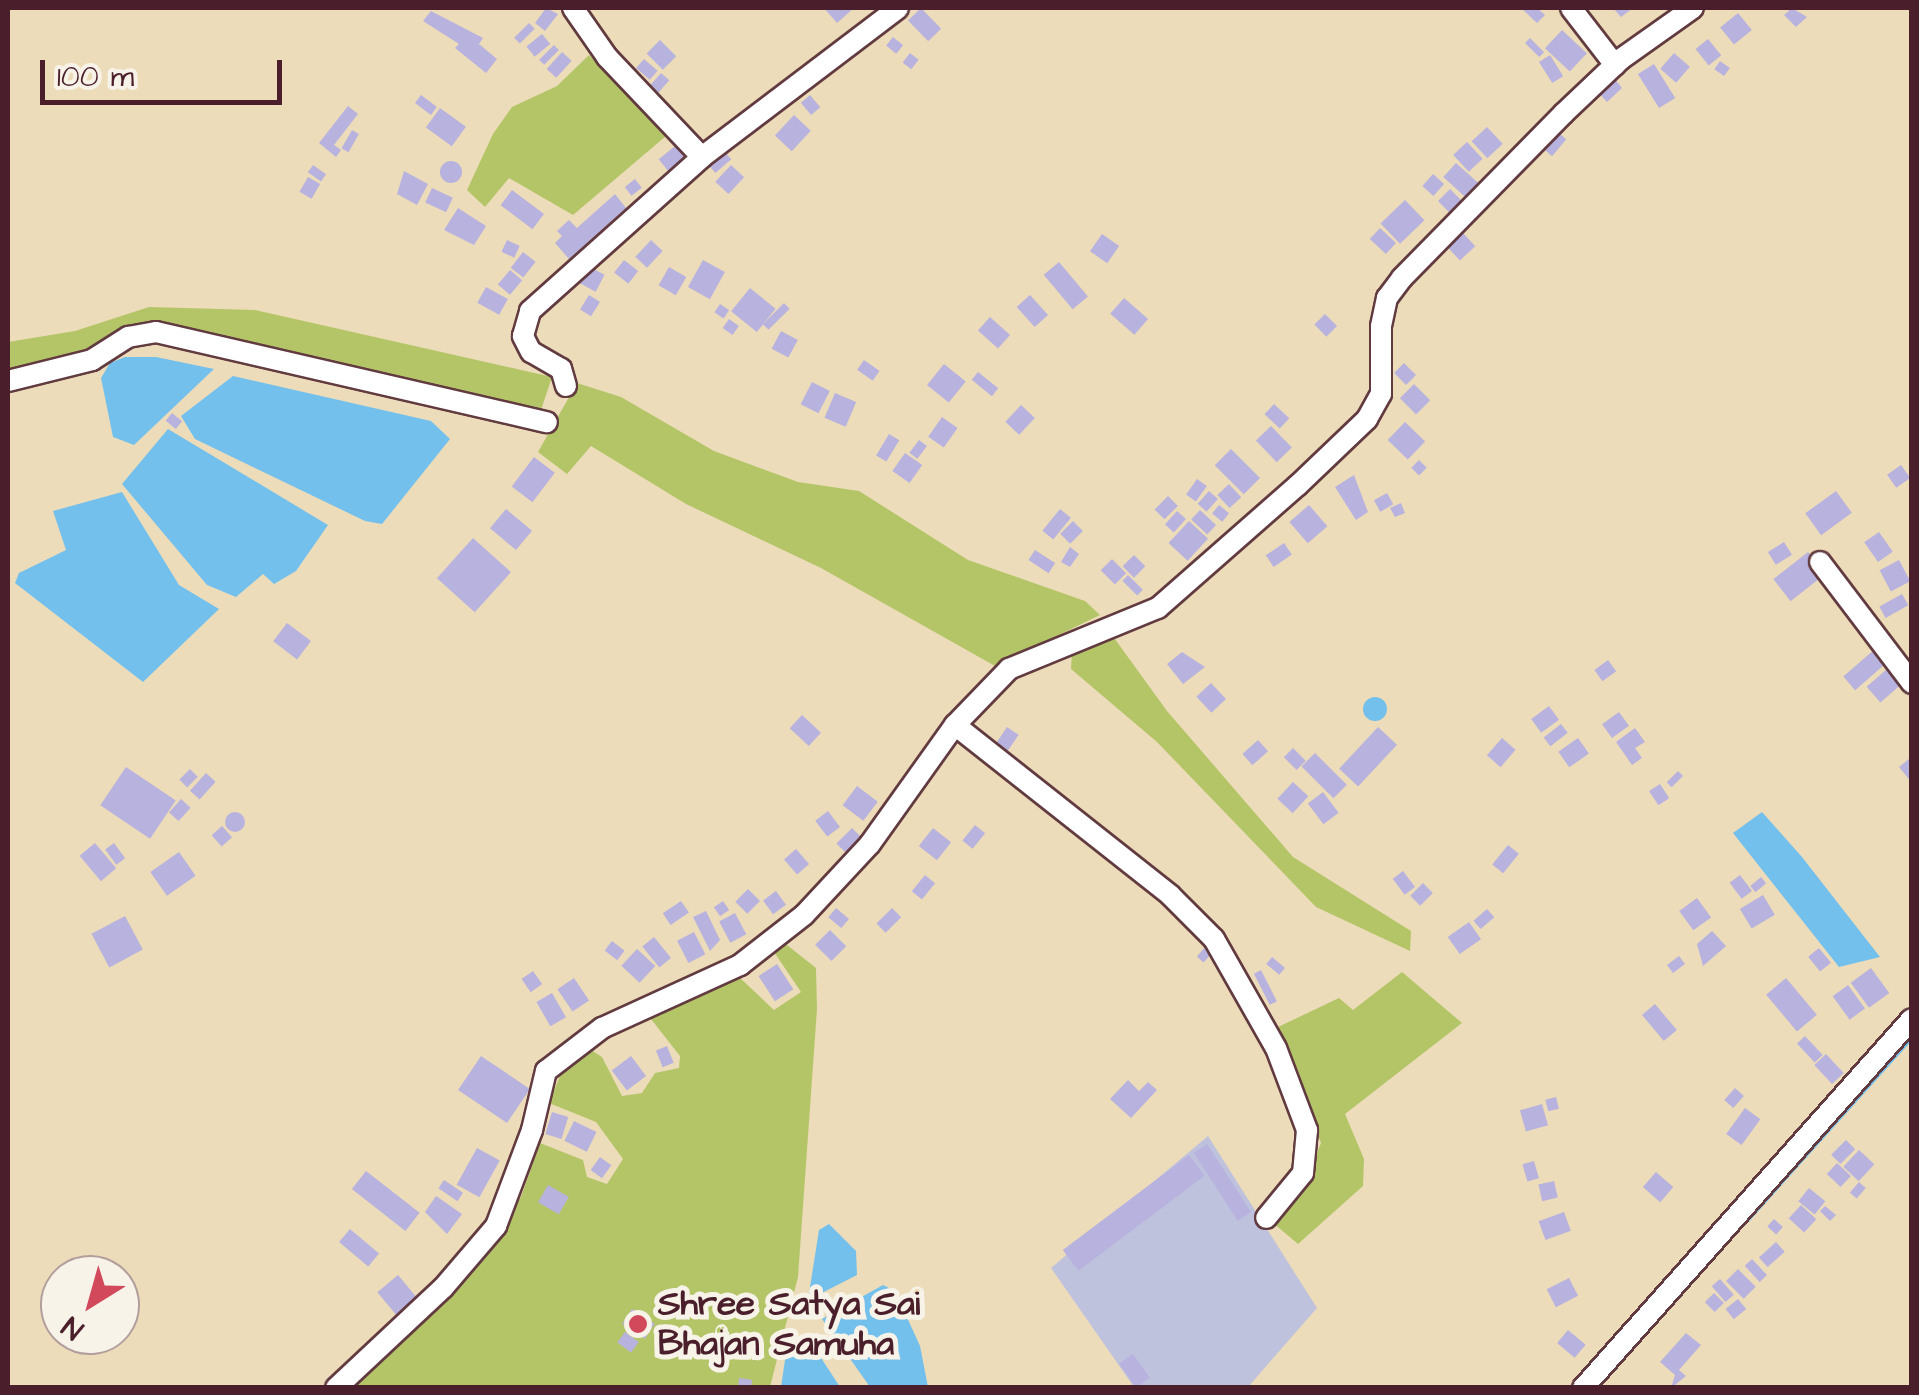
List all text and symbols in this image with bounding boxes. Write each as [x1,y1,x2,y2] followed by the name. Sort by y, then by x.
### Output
[45,40,288,102] scale bar
[57,56,134,98] text: 100 m
[40,1255,140,1355] north arrow
[658,1283,920,1365] place label: Shree Satya Sai Bhajan Samuha
[54,1307,92,1349] text: N
[627,1313,649,1335] marker: Shree Satya Sai Bhajan Samuha

